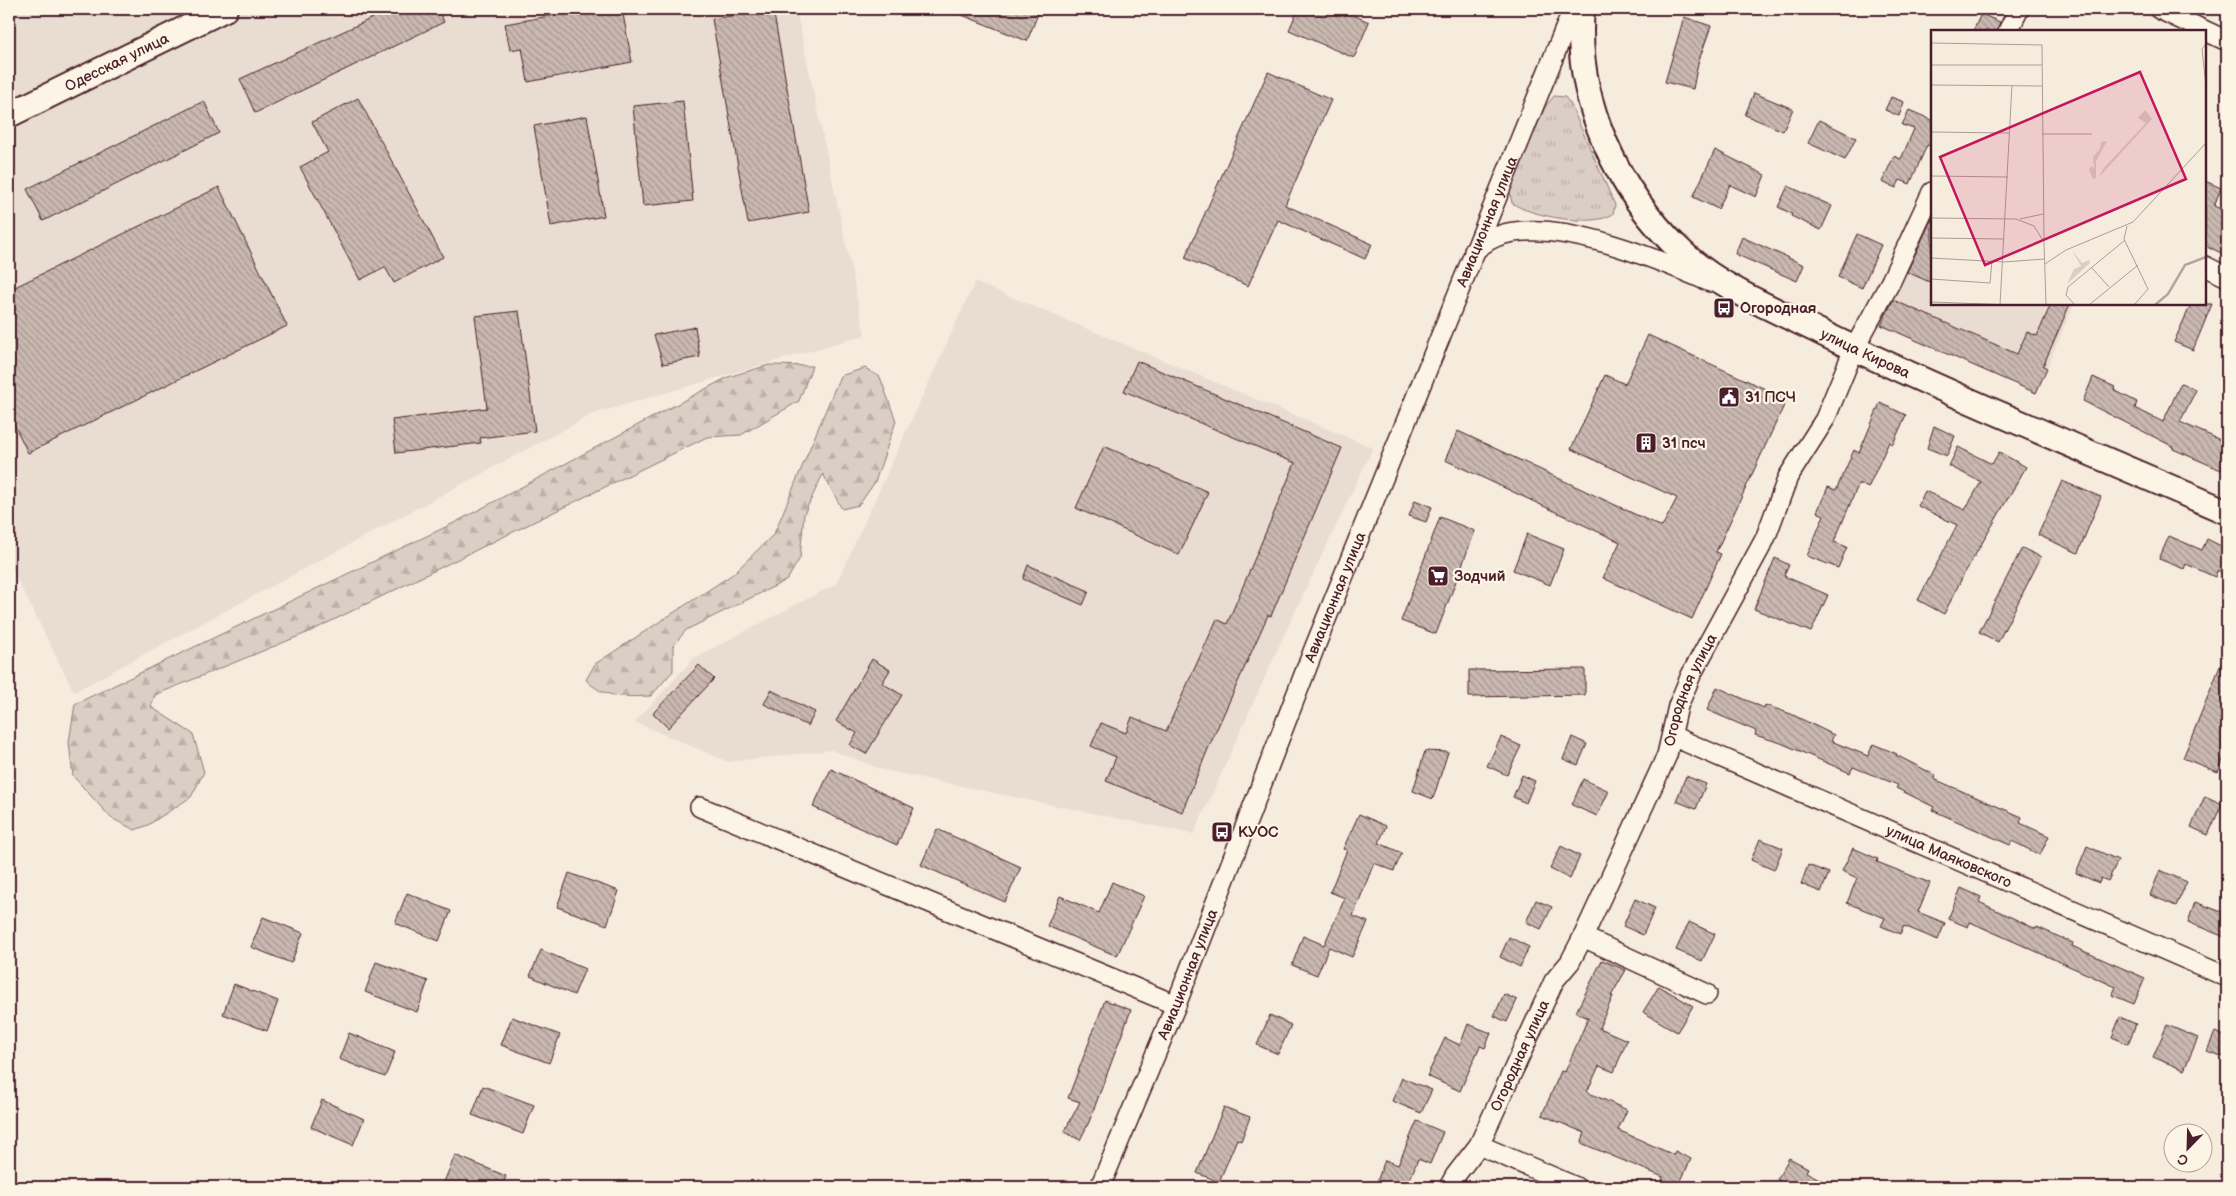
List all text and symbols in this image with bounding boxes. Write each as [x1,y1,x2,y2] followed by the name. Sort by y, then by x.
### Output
[62,29,172,96] street label: Одесская улица
[1931,30,2206,305] inset map
[1452,154,1522,291] street label: Авиационная улица
[1712,296,1736,320] bus stop icon: Огородная
[1740,299,1817,318] place label: Огородная
[1818,324,1913,383] street label: улица Кирова
[1717,385,1741,409] public building icon: 31 ПСЧ
[1745,388,1796,407] place label: 31 ПСЧ
[1634,431,1658,455] building icon: 31 псч
[1662,434,1706,453] place label: 31 псч
[1300,529,1370,666] street label: Авиационная улица
[1426,564,1450,588] supermarket icon: Зодчий
[1454,567,1505,586] place label: Зодчий
[1660,630,1721,748] street label: Огородная улица
[1210,820,1234,844] bus stop icon: КУОС
[1883,821,2015,892] street label: улица Маяковского
[1238,823,1279,842] place label: КУОС
[1153,906,1222,1044] street label: Авиационная улица
[1486,997,1554,1114] street label: Огородная улица
[2164,1124,2214,1174] north arrow
[2175,1150,2191,1169] text: С

